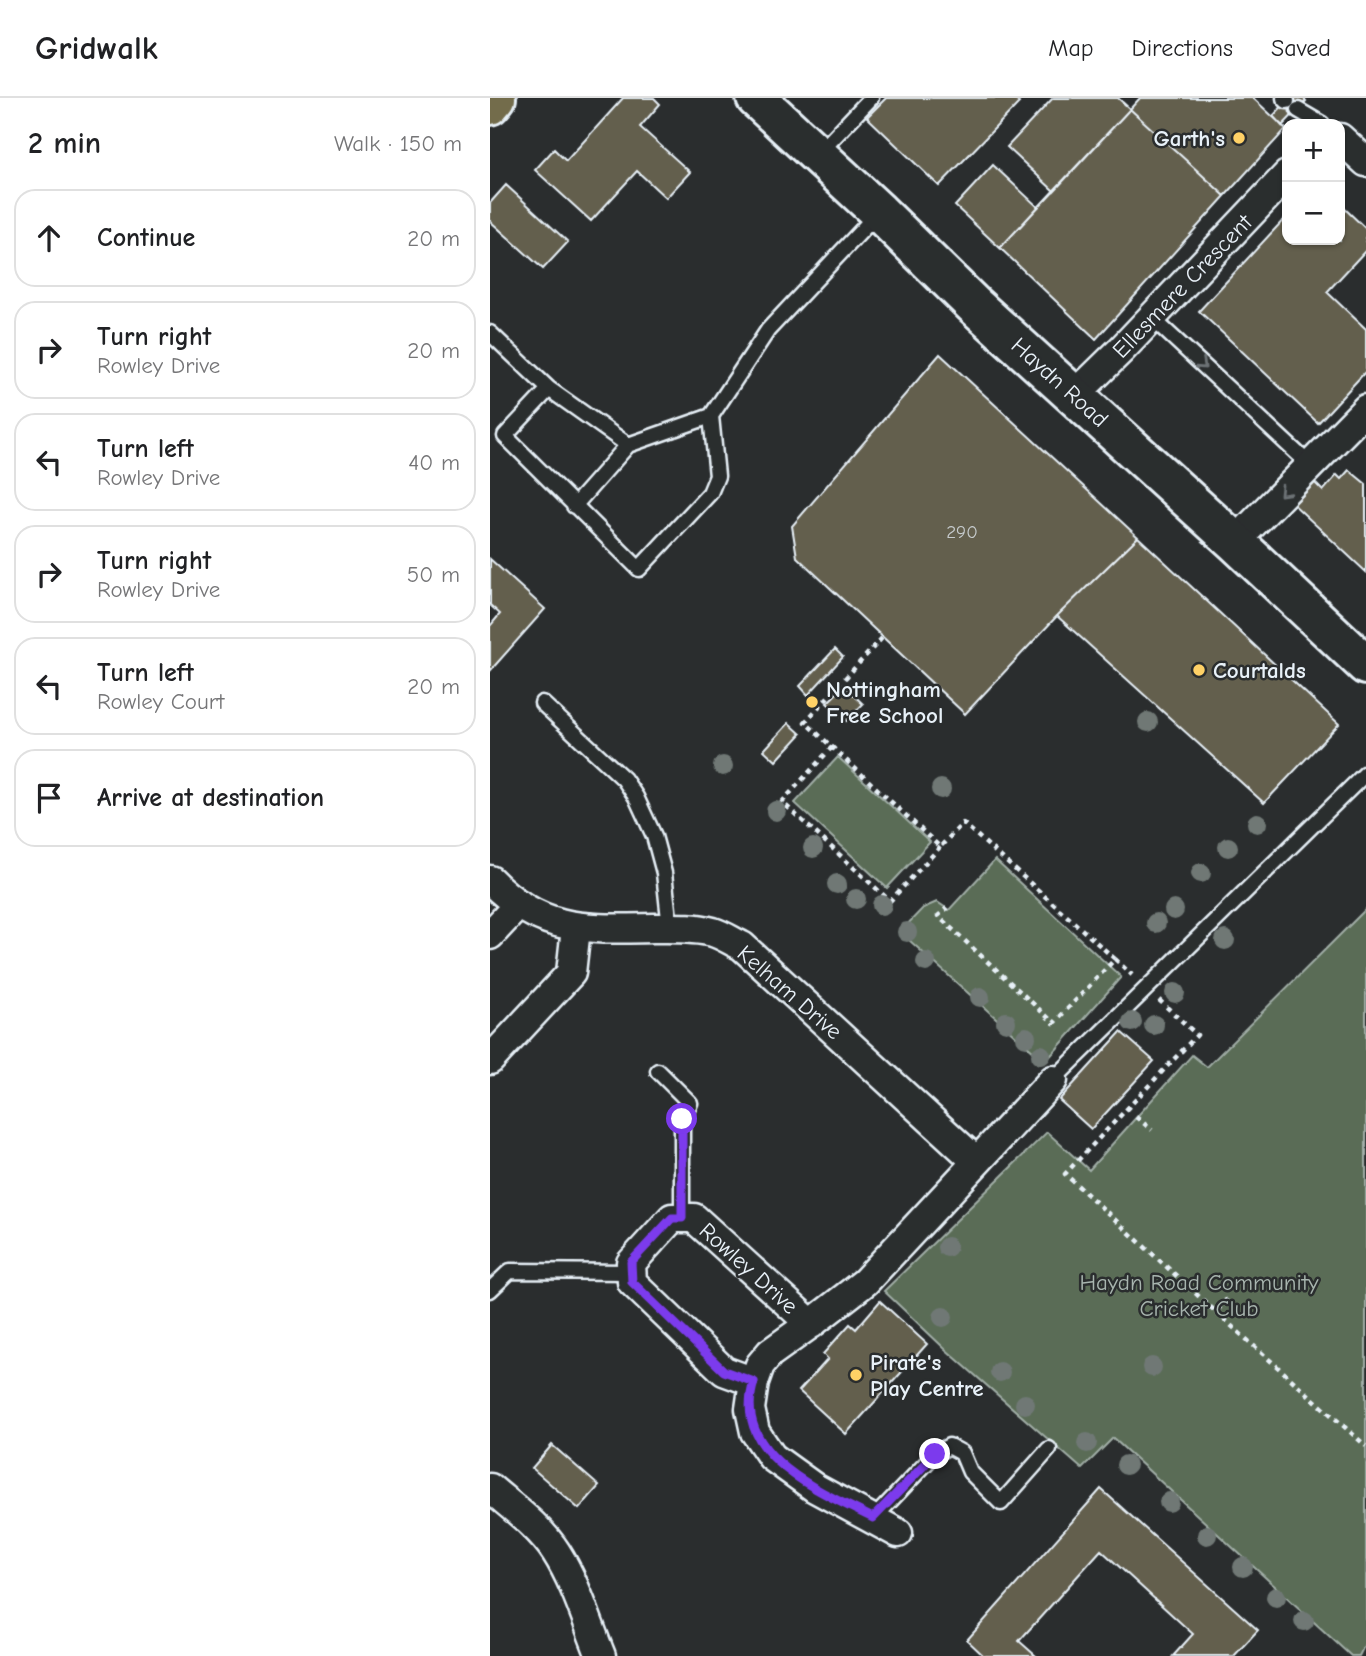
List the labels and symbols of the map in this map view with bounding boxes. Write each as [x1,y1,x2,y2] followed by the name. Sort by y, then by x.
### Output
[1154,125,1225,152] place label: Garth's
[1231,130,1247,146] marker: Garth's
[1107,208,1259,364] street label: Ellesmere Crescent
[1006,332,1114,433] street label: Haydn Road
[1194,356,1207,369] one-way arrow
[1279,484,1292,497] one-way arrow
[946,521,978,543] house number: 290
[1213,657,1306,684] place label: Courtalds
[1191,662,1207,678] marker: Courtalds
[826,676,943,729] place label: Nottingham Free School
[804,694,820,710] marker: Nottingham Free School
[732,940,848,1045] street label: Kelham Drive
[666,1103,697,1134] route start
[694,1217,803,1320] street label: Rowley Drive
[1079,1269,1319,1322] park label: Haydn Road Community Cricket Club
[870,1349,984,1402] place label: Pirate's Play Centre
[848,1367,864,1383] marker: Pirate's Play Centre
[919,1438,950,1469] route end

